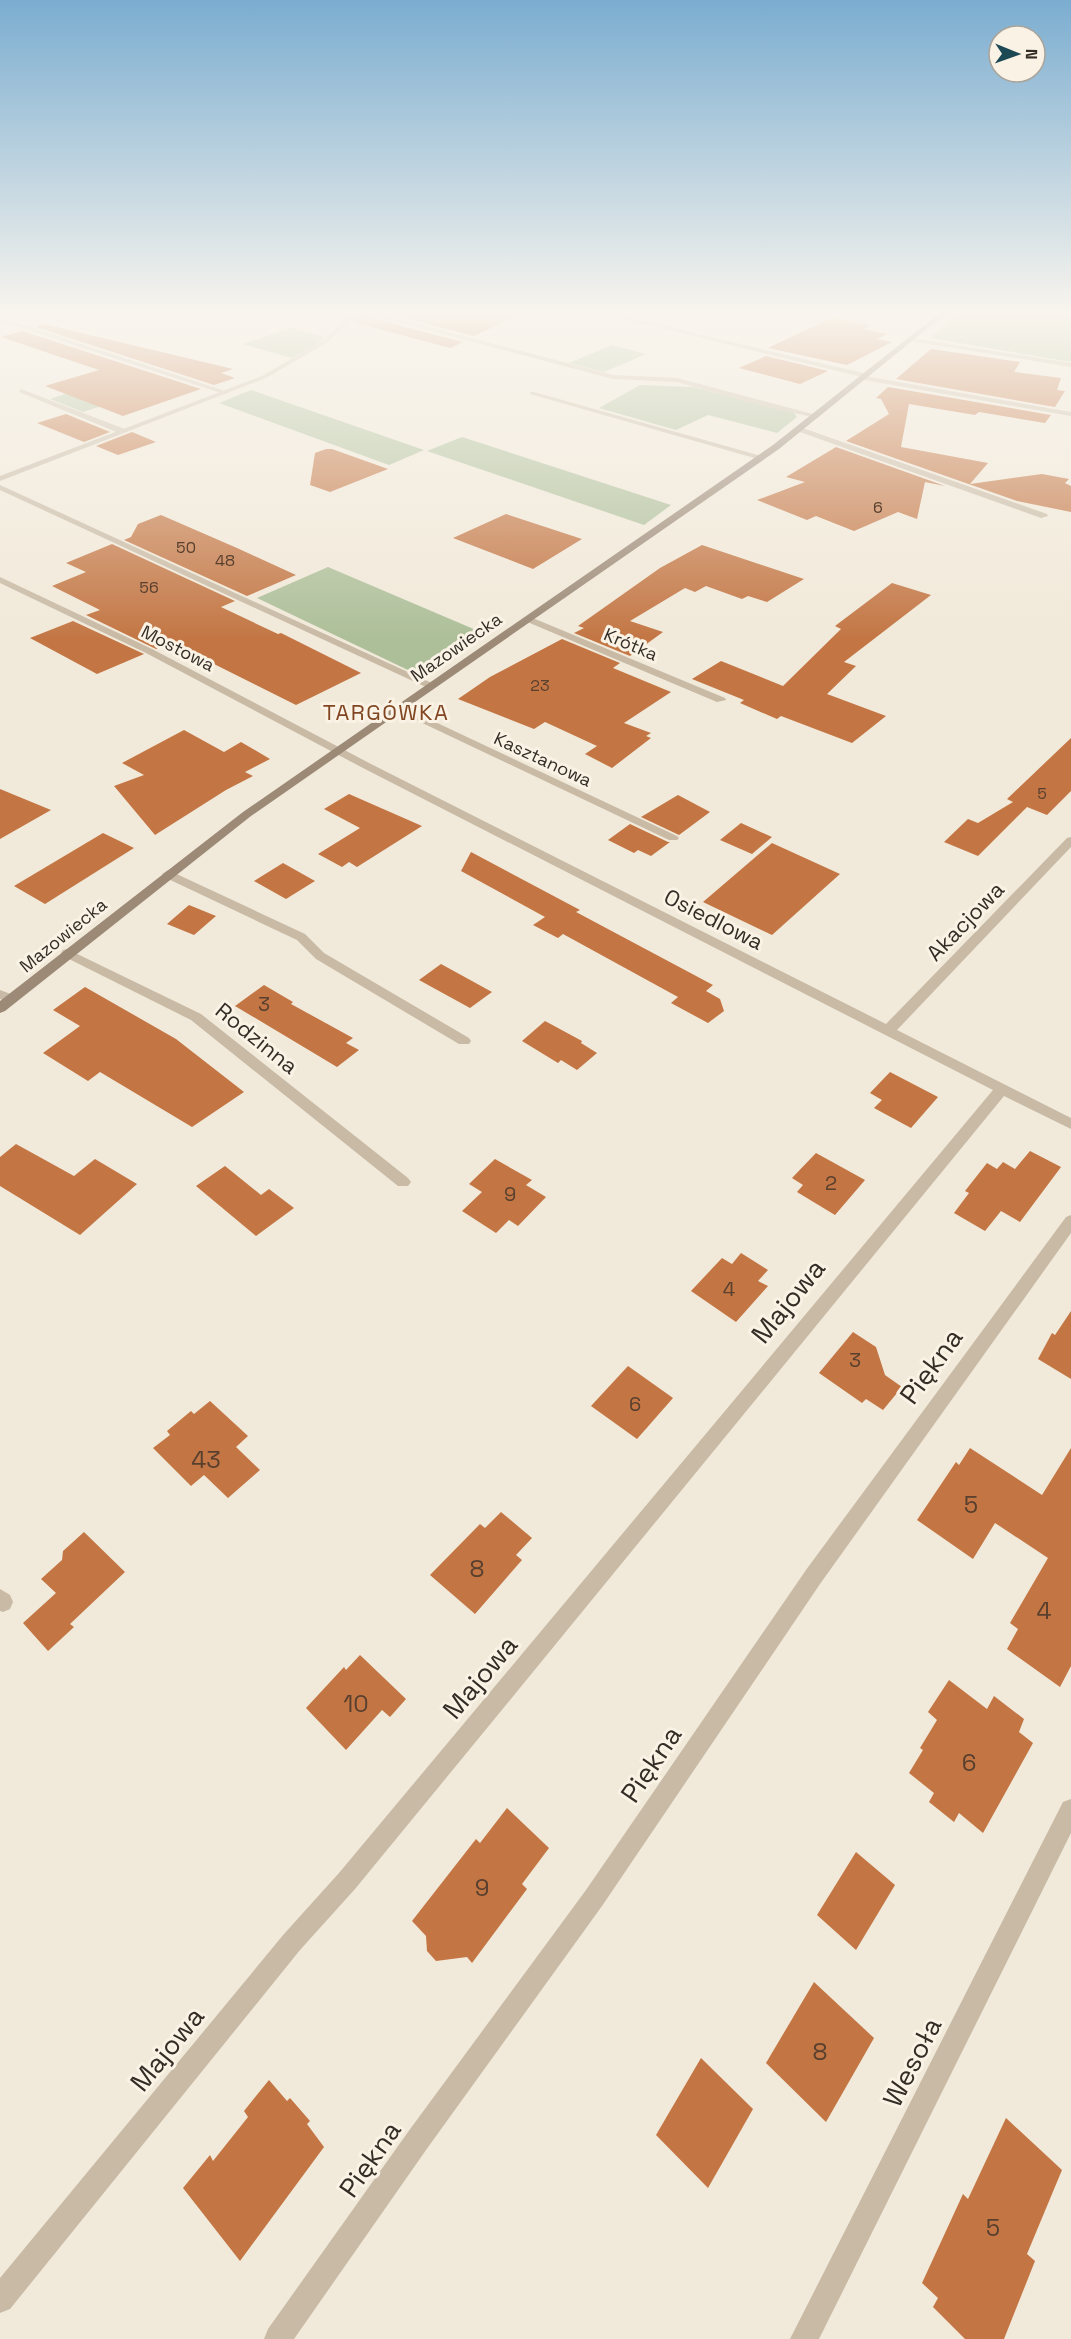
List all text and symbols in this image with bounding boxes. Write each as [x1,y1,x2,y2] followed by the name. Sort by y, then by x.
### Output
[987,24,1047,84] north arrow
[1021,49,1042,60] text: N
[873,497,883,518] house number: 6
[176,537,196,558] house number: 50
[215,550,235,571] house number: 48
[139,577,159,598] house number: 56
[406,607,506,687] street label: Mazowiecka
[137,620,219,676] street label: Mostowa
[601,622,661,666] street label: Krótka
[530,675,550,696] house number: 23
[323,698,449,726] district label: TARGÓWKA
[490,726,596,792] street label: Kasztanowa
[1037,783,1047,804] house number: 5
[920,875,1010,967] street label: Akacjowa
[660,882,769,956] street label: Osiedlowa
[15,893,111,977] street label: Mazowiecka
[258,991,270,1017] house number: 3
[210,996,304,1080] street label: Rodzinna
[825,1170,837,1196] house number: 2
[504,1181,516,1207] house number: 9
[743,1252,833,1350] street label: Majowa
[723,1276,735,1302] house number: 4
[892,1321,970,1411] street label: Piękna
[849,1347,861,1373] house number: 3
[629,1391,641,1417] house number: 6
[191,1444,221,1475] house number: 43
[964,1489,978,1520] house number: 5
[470,1553,484,1584] house number: 8
[1037,1595,1052,1626] house number: 4
[435,1628,525,1726] street label: Majowa
[343,1688,369,1719] house number: 10
[613,1719,689,1809] street label: Piękna
[962,1747,976,1778] house number: 6
[475,1872,489,1903] house number: 9
[122,2000,212,2098] street label: Majowa
[875,2011,949,2113] street label: Wesoła
[813,2036,827,2067] house number: 8
[331,2114,409,2204] street label: Piękna
[986,2212,1000,2243] house number: 5

